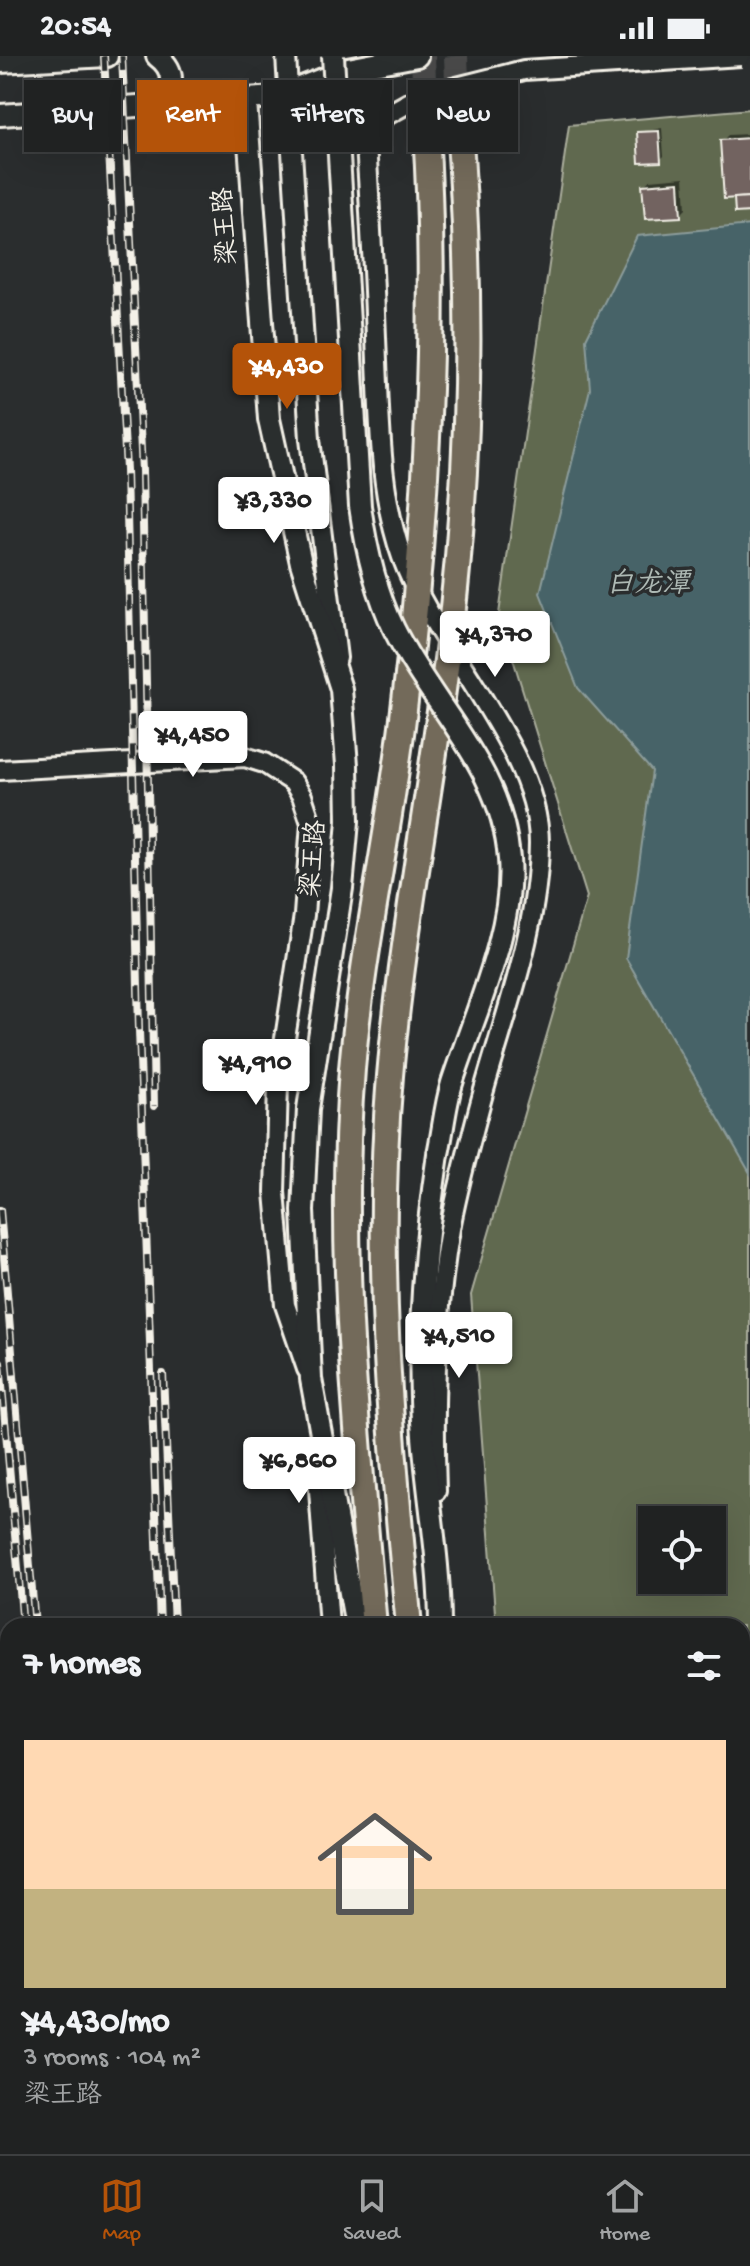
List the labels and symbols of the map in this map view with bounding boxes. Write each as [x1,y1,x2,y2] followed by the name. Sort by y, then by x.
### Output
[208,186,246,266] street label: 梁王路
[222,343,352,411] pin: ¥4,430
[209,477,339,545] pin: ¥3,330
[606,568,692,602] water label: 白龙潭
[430,611,560,679] pin: ¥4,370
[128,711,258,779] pin: ¥4,450
[295,819,335,899] street label: 梁王路
[191,1039,321,1107] pin: ¥4,910
[394,1312,524,1380] pin: ¥4,510
[234,1437,364,1505] pin: ¥6,860

